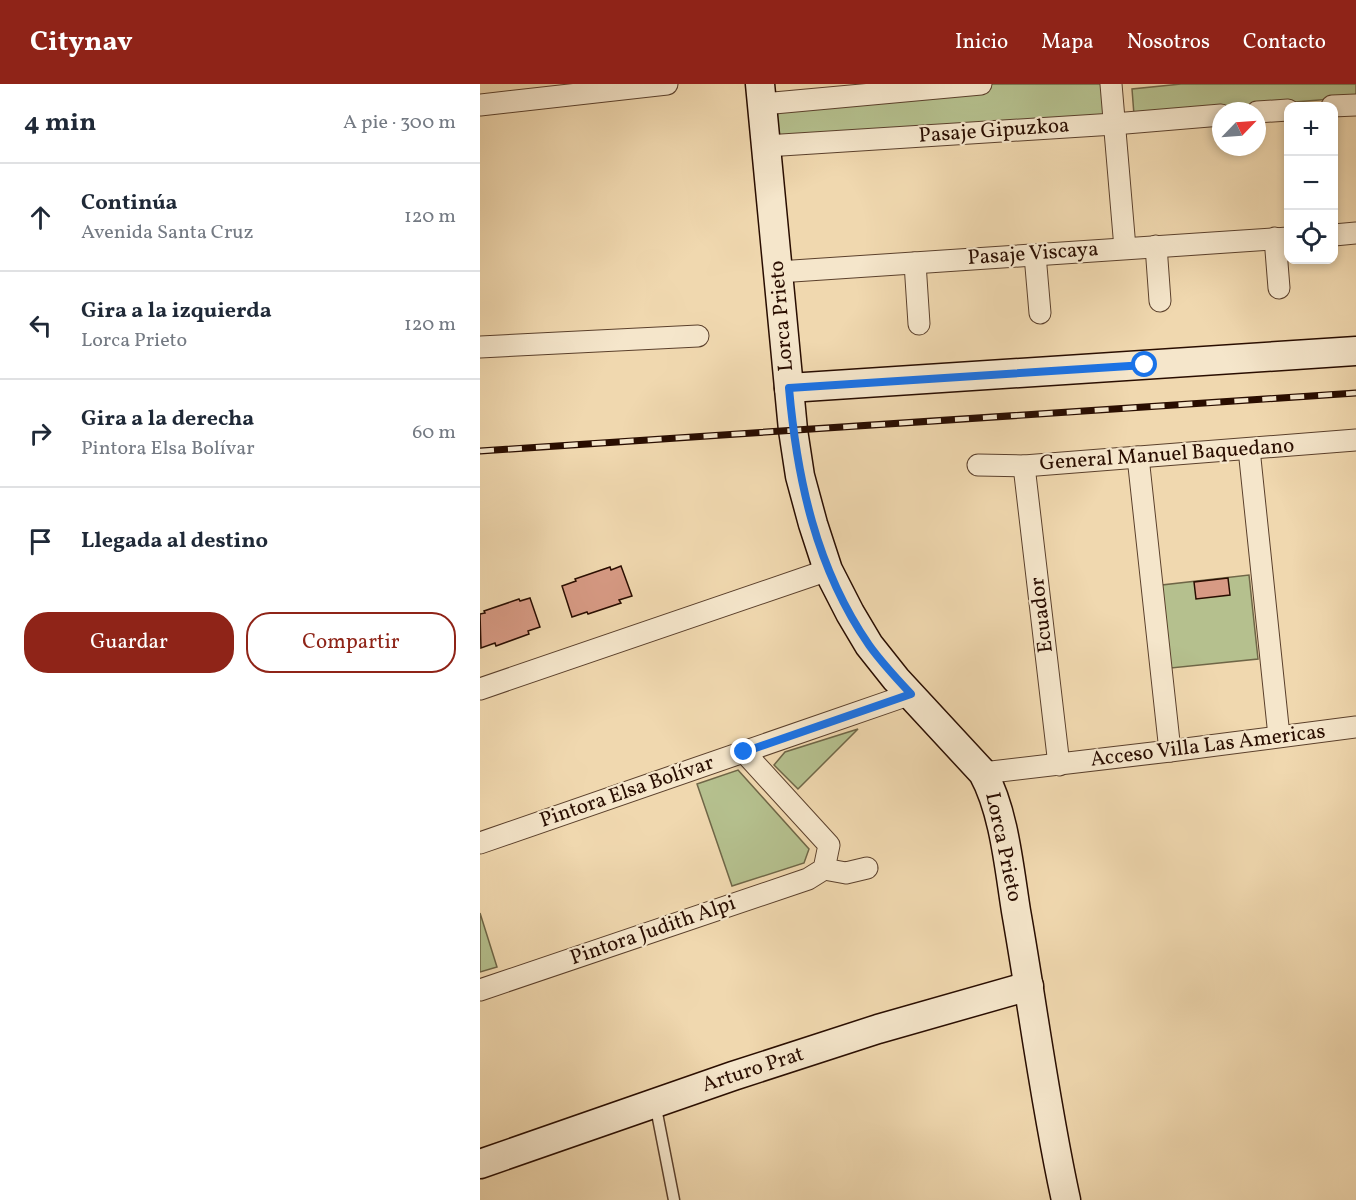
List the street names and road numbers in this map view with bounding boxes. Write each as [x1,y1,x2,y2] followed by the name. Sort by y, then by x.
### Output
[918,111,1070,151] street label: Pasaje Gipuzkoa
[967,235,1099,273] street label: Pasaje Viscaya
[763,259,801,373] street label: Lorca Prieto
[1039,432,1295,478] street label: General Manuel Baquedano
[1023,575,1061,655] street label: Ecuador
[1089,717,1327,775] street label: Acceso Villa Las Americas
[536,749,718,835] street label: Pintora Elsa Bolívar
[977,790,1029,904] street label: Lorca Prieto
[566,889,740,973] street label: Pintora Judith Alpi
[698,1040,808,1100] street label: Arturo Prat

